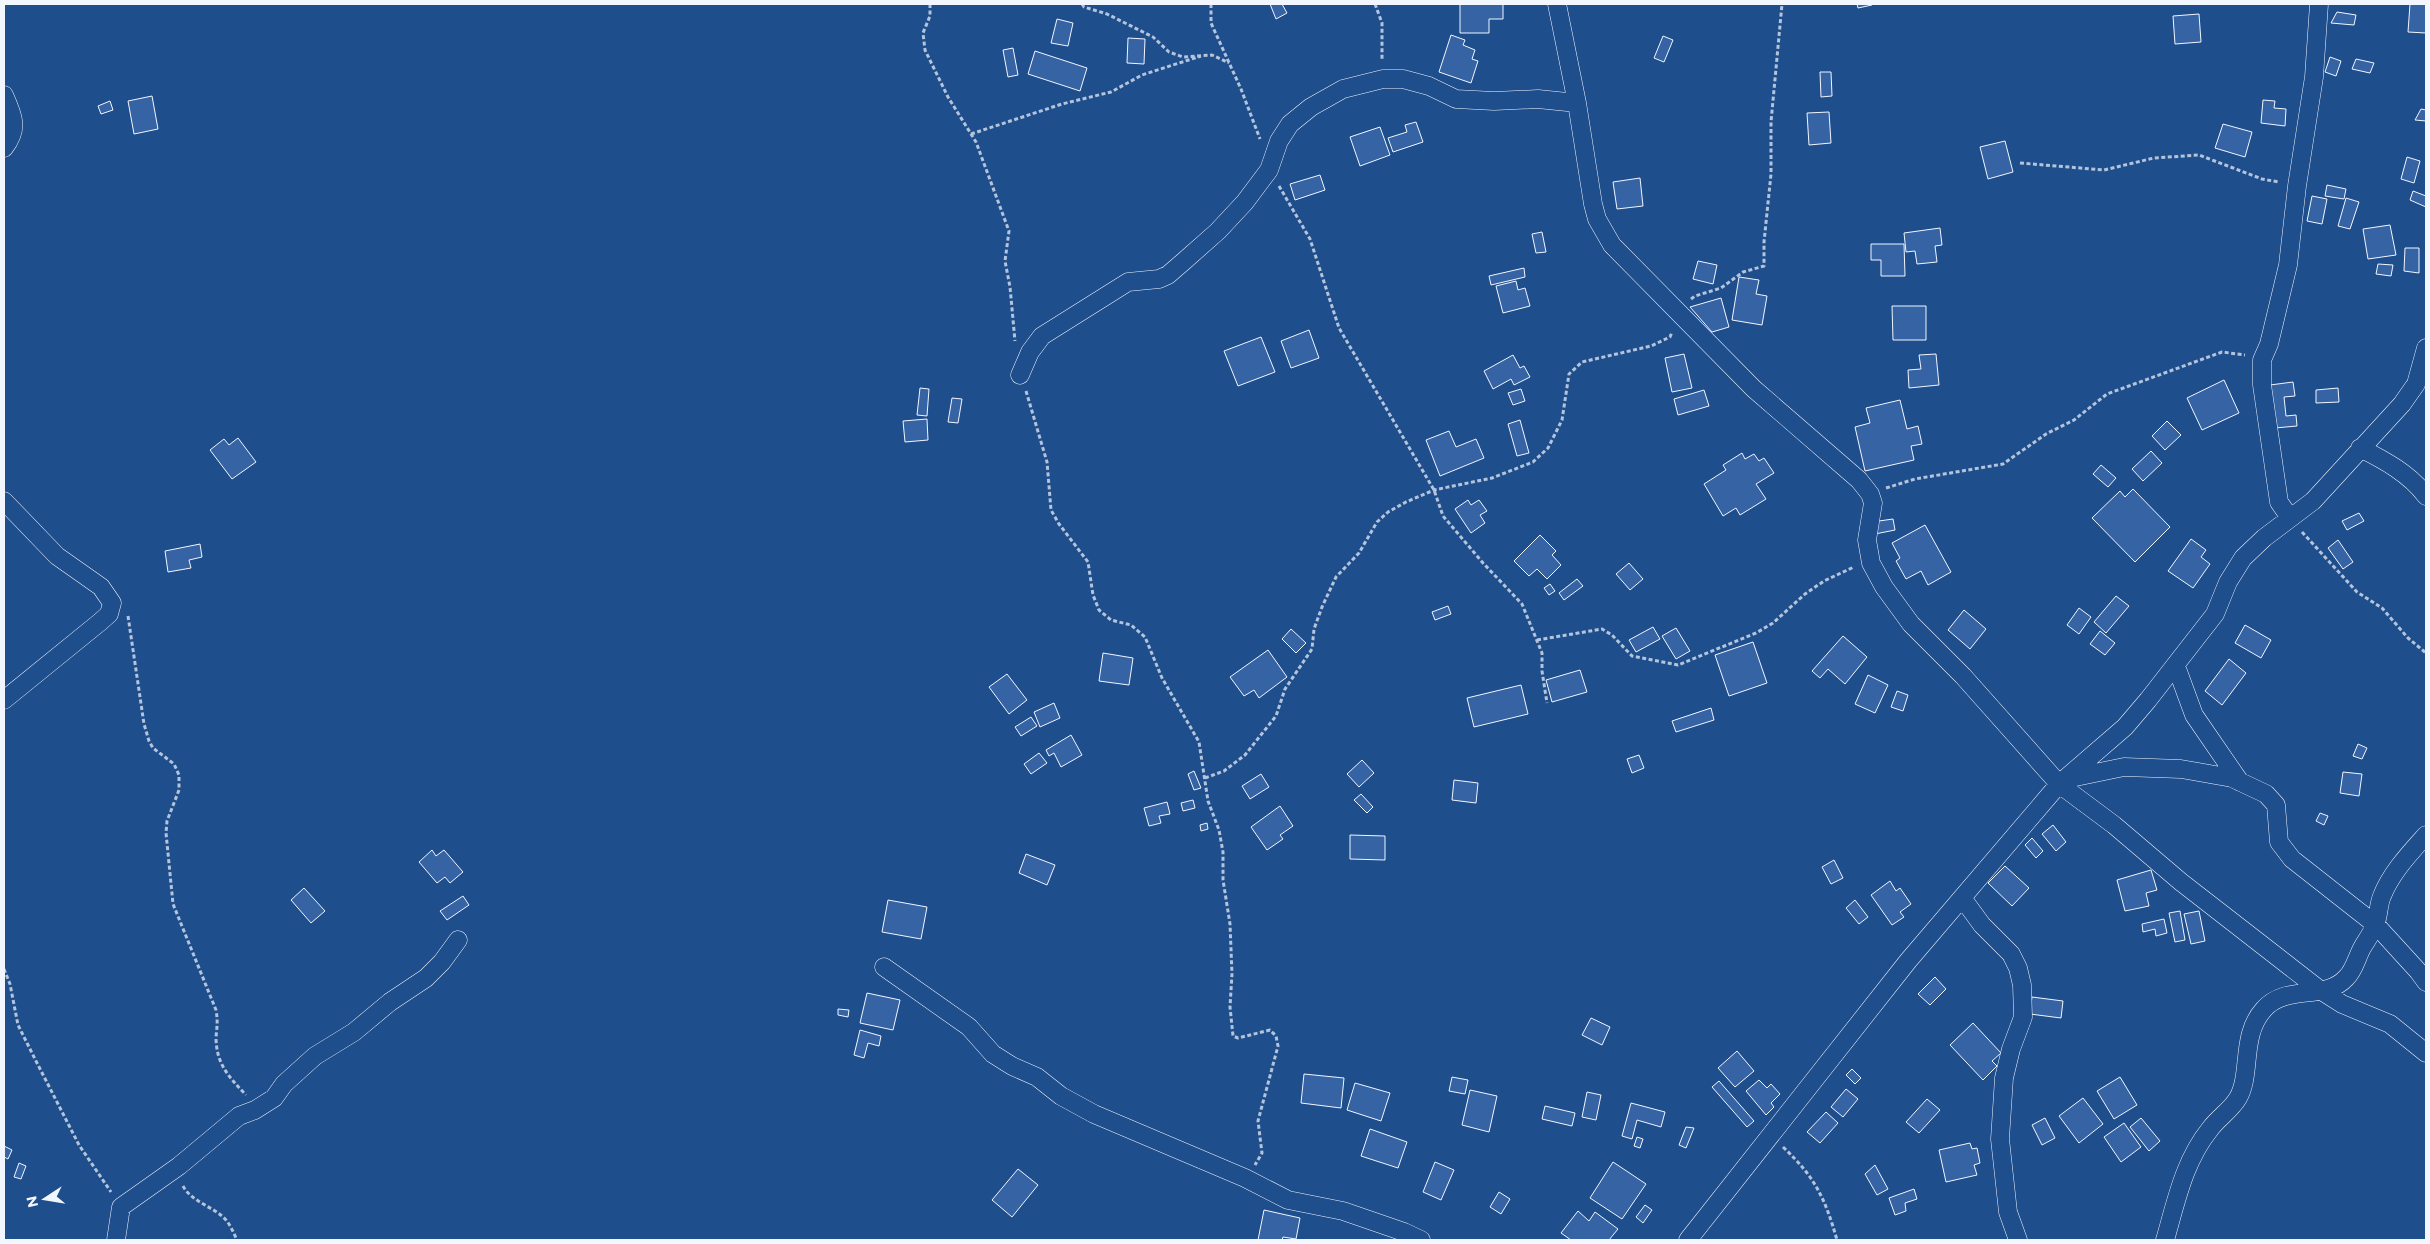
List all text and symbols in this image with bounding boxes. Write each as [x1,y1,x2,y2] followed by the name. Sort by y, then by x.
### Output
[20,1174,70,1224] north arrow
[22,1194,42,1209] text: N

